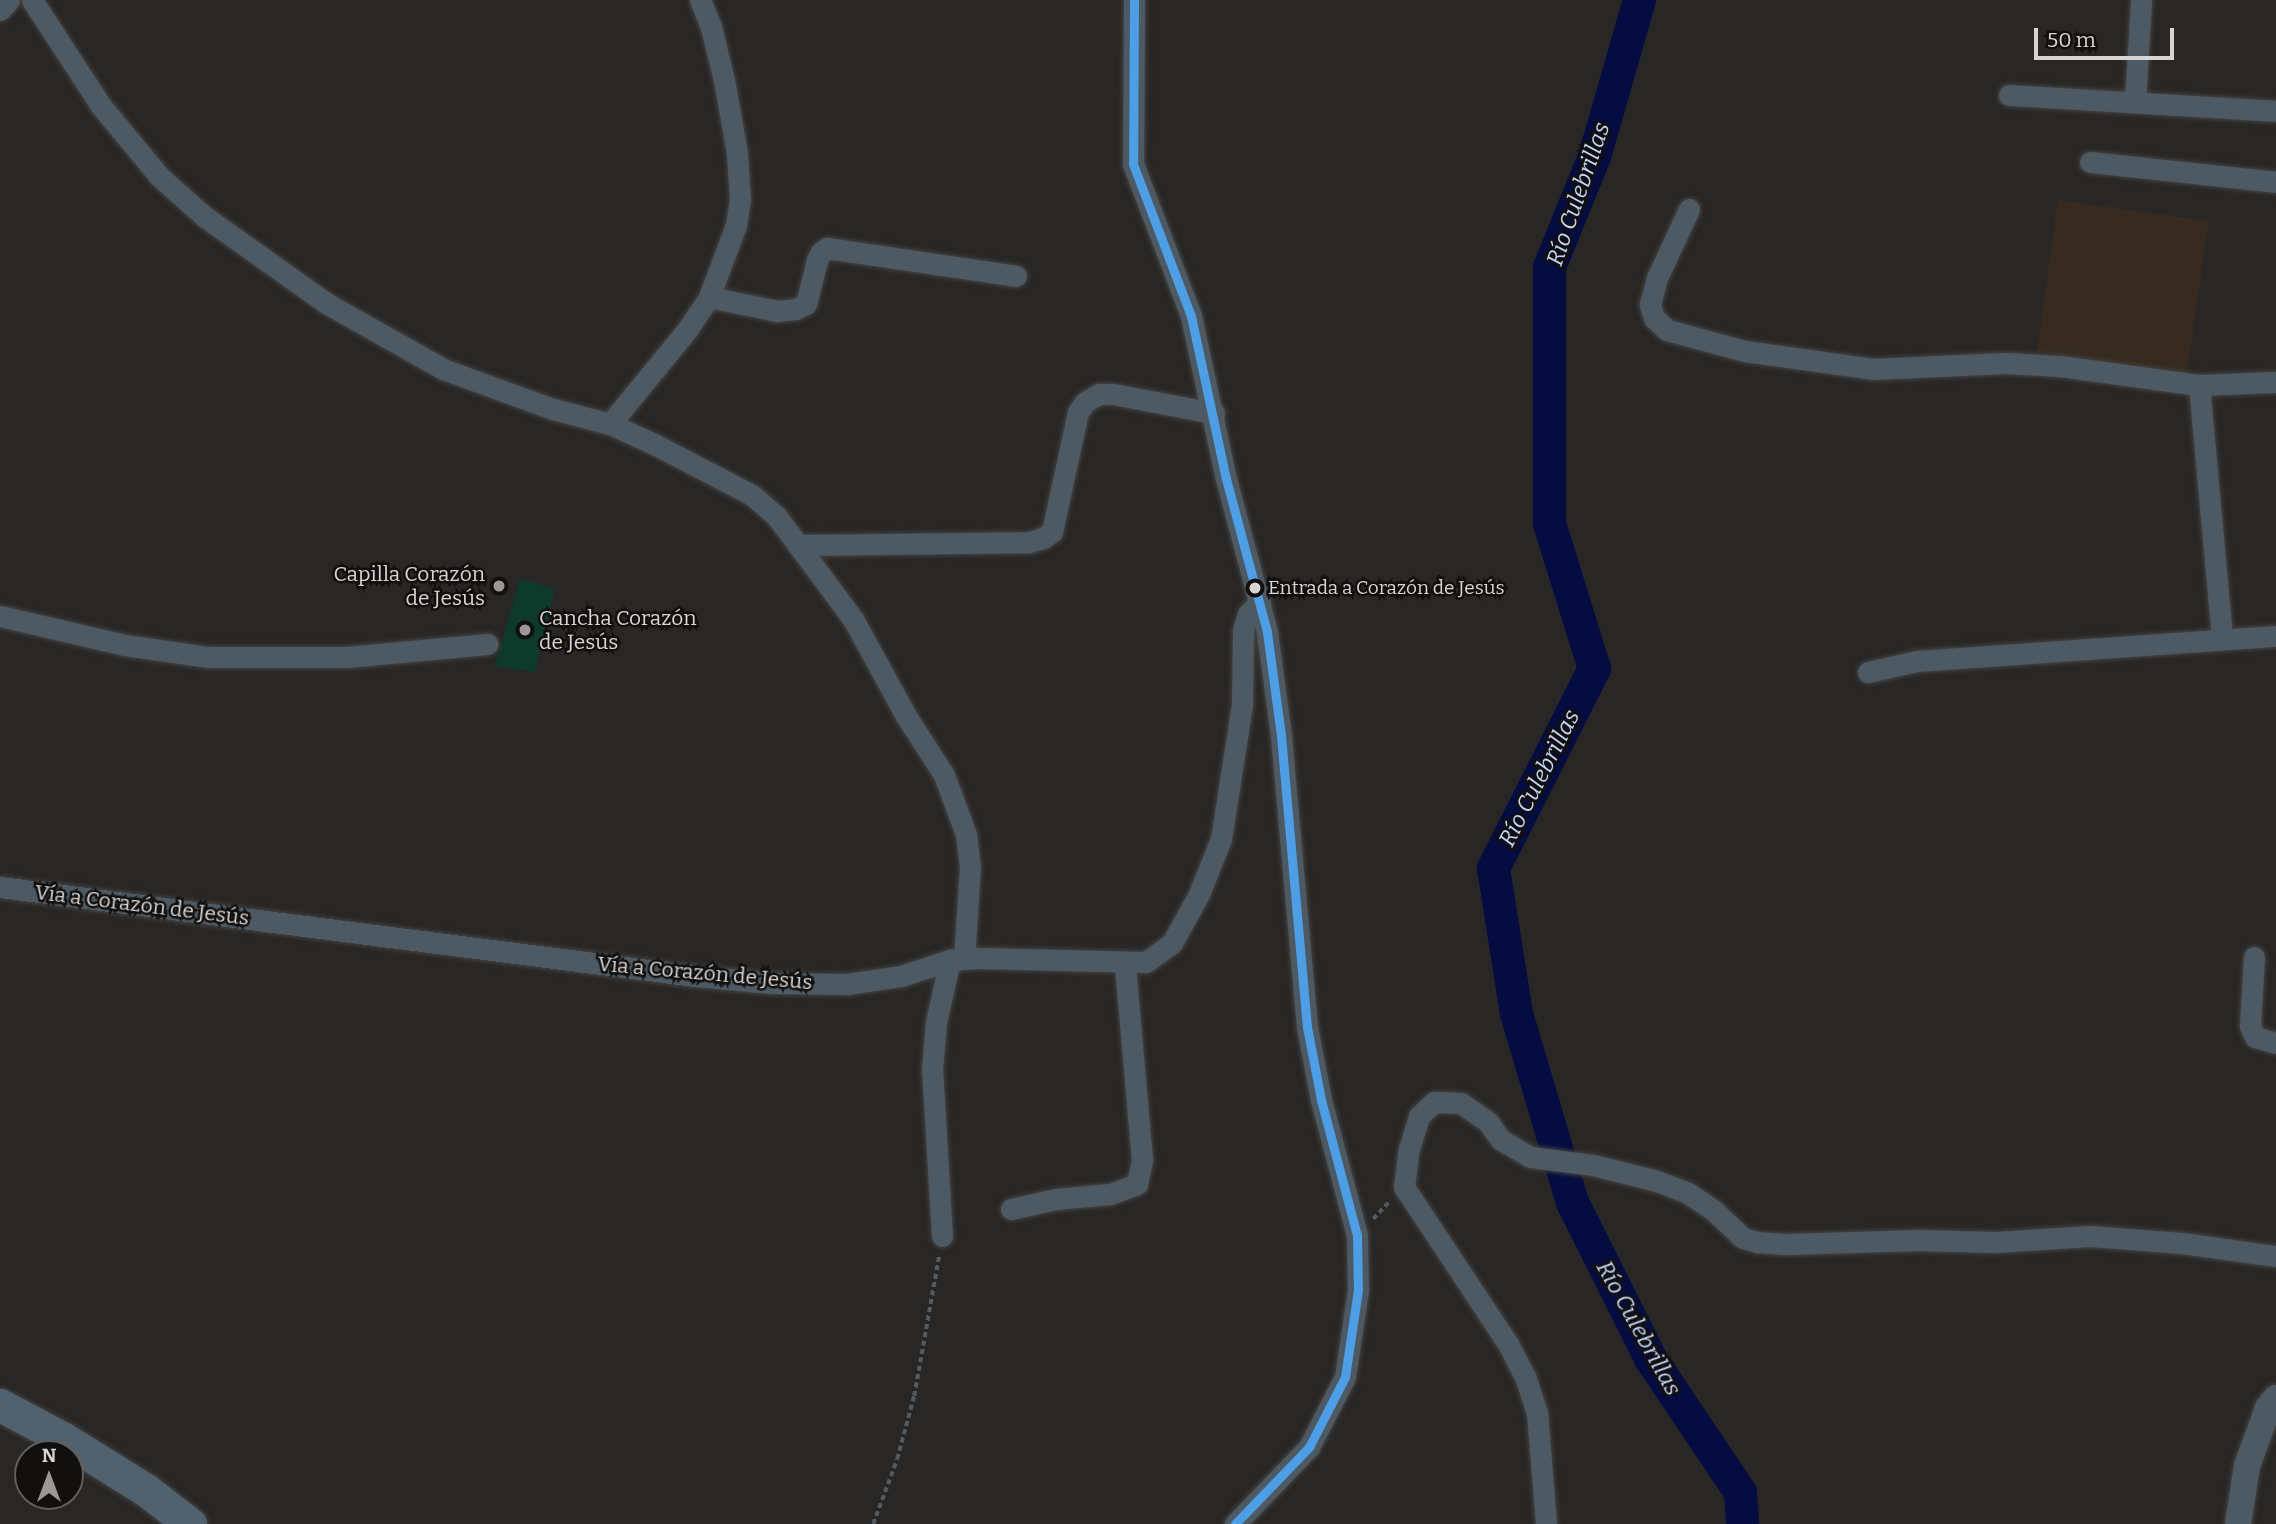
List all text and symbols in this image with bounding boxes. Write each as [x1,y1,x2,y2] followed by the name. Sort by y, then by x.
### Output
[2038,14,2178,58] scale bar
[2047,27,2096,53] text: 50 m
[1541,119,1615,269] water label: Río Culebrillas
[334,561,485,611] place label: Capilla Corazón de Jesús
[1268,577,1505,599] place label: Entrada a Corazón de Jesús
[491,578,507,594] marker: Capilla Corazón de Jesús
[1248,581,1262,595] marker: Entrada a Corazón de Jesús
[539,605,697,655] place label: Cancha Corazón de Jesús
[517,622,533,638] marker: Cancha Corazón de Jesús
[1493,705,1585,851] water label: Río Culebrillas
[34,879,250,931] street label: Vía a Corazón de Jesús
[597,951,813,995] street label: Vía a Corazón de Jesús
[1591,1256,1687,1400] water label: Río Culebrillas
[14,1440,84,1510] north arrow
[42,1444,56,1467] text: N

